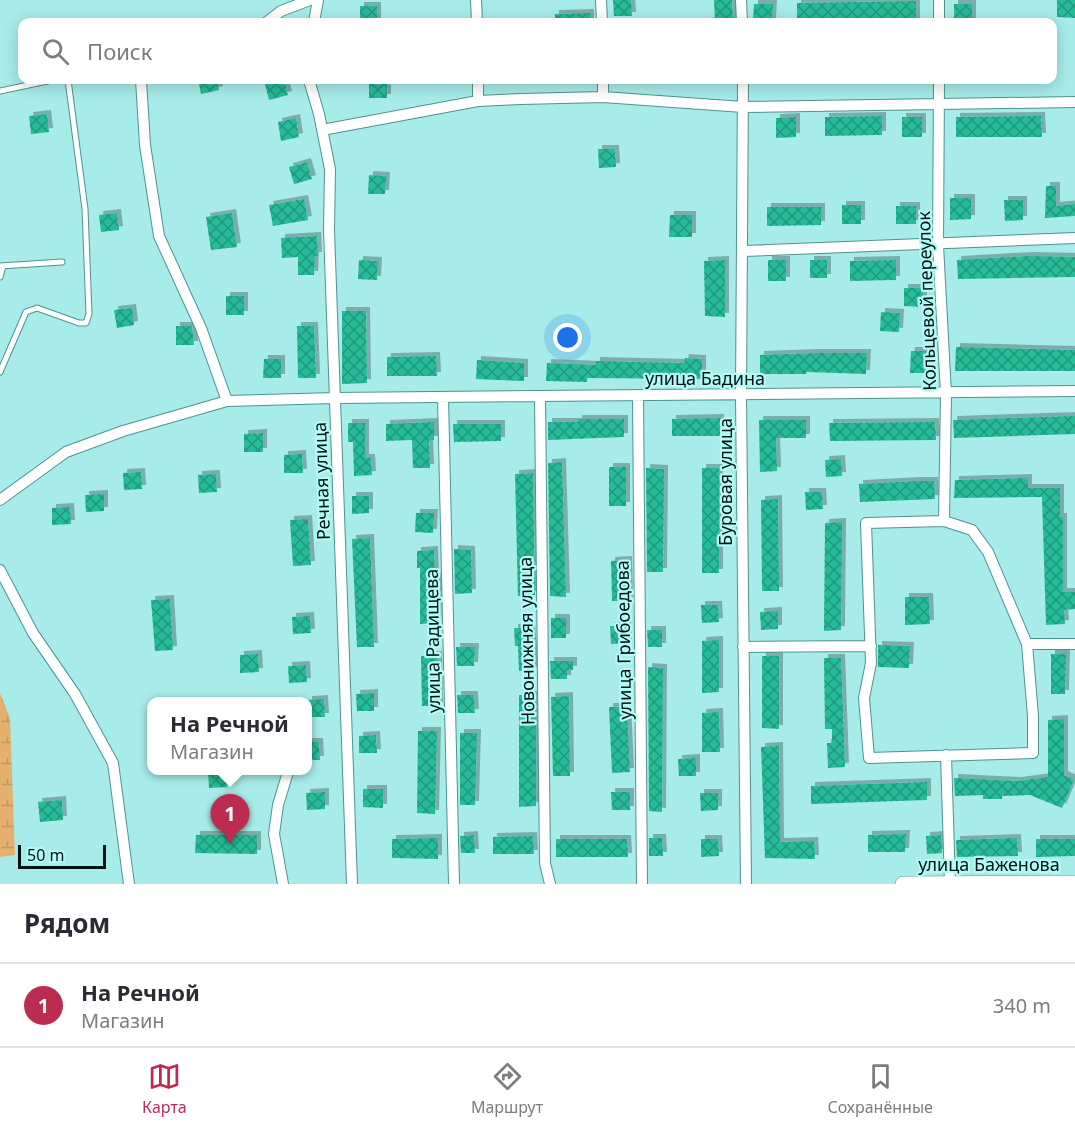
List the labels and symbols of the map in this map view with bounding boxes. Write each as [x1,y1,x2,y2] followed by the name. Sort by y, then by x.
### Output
[911,210,941,391] street label: Кольцевой переулок
[553,323,582,352] your location
[645,366,765,390] street label: улица Бадина
[713,418,737,546] street label: Буровая улица
[307,422,335,540] street label: Речная улица
[513,557,539,725] street label: Новонижняя улица
[610,560,636,720] street label: улица Грибоедова
[419,569,445,713] street label: улица Радищева
[210,794,250,844] pin: 1
[18,842,106,870] scale bar
[918,852,1060,876] street label: улица Баженова

